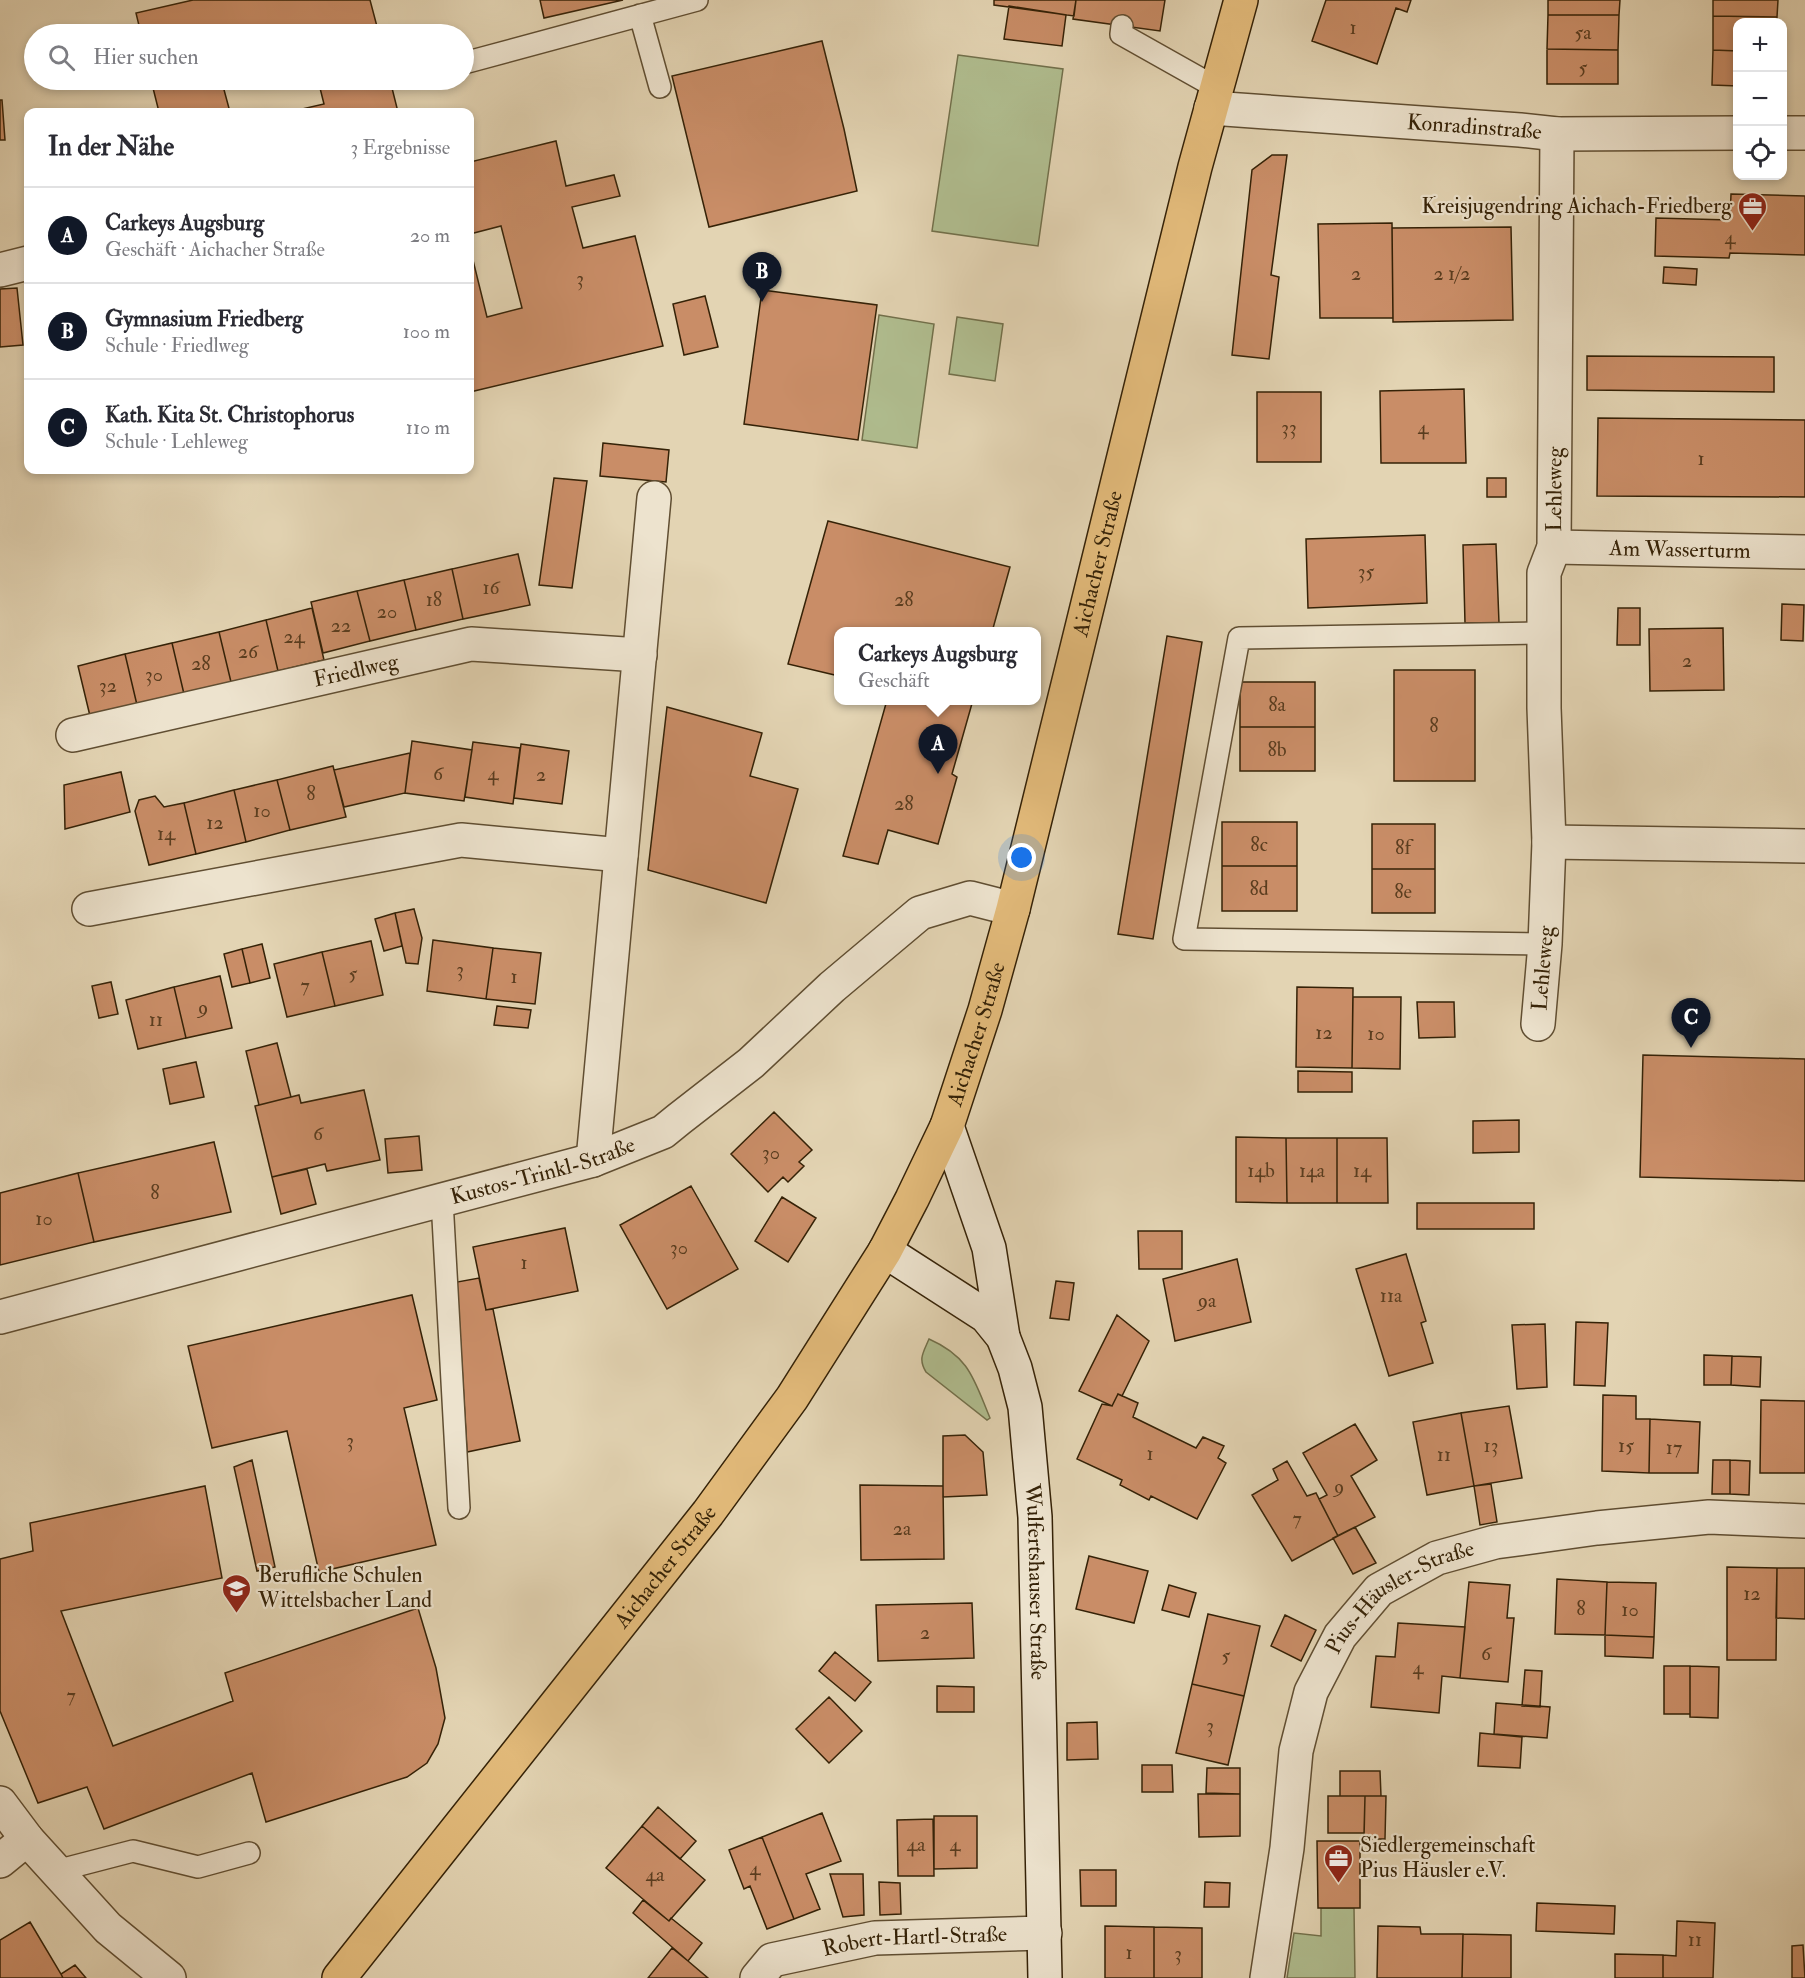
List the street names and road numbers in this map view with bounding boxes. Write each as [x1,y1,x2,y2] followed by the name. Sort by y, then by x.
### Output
[1406,108,1543,146] street label: Konradinstraße
[1540,446,1569,532] street label: Lehleweg
[1066,488,1129,641] street label: Aichacher Straße
[1608,534,1751,565] street label: Am Wasserturm
[311,647,402,694] street label: Friedlweg
[1525,924,1560,1012] street label: Lehleweg
[940,959,1012,1111] street label: Aichacher Straße
[447,1131,639,1211] street label: Kustos-Trinkl-Straße
[1018,1482,1053,1680] street label: Wulfertshauser Straße
[607,1500,723,1635] street label: Aichacher Straße
[1319,1534,1477,1659] street label: Pius-Häusler-Straße
[820,1920,1008,1963] street label: Robert-Hartl-Straße

